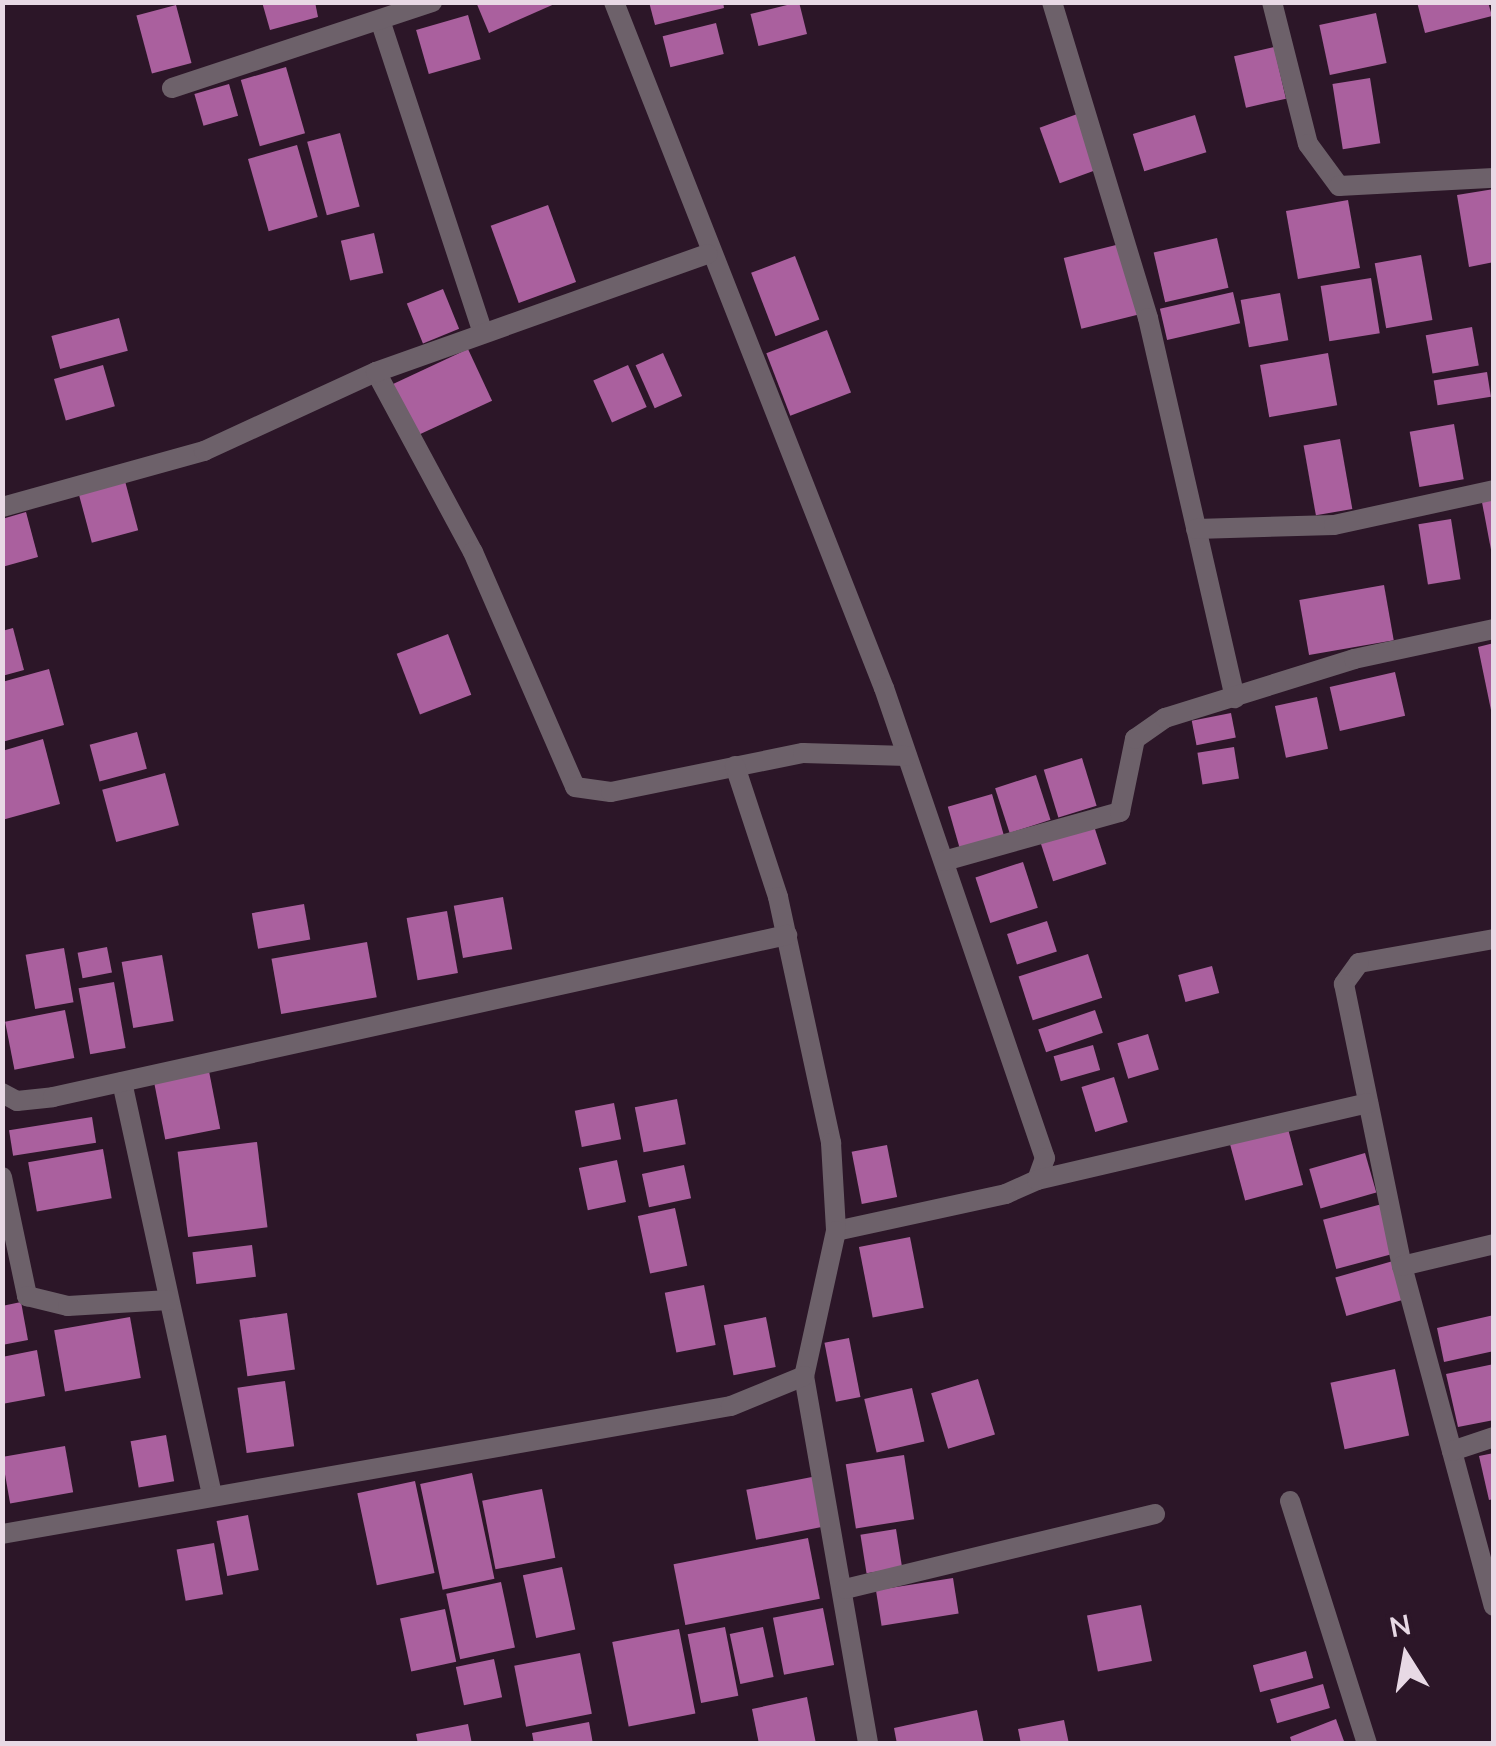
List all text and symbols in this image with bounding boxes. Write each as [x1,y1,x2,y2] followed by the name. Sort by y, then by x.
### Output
[1356,1606,1456,1706] north arrow
[1386,1606,1414,1647] text: N

